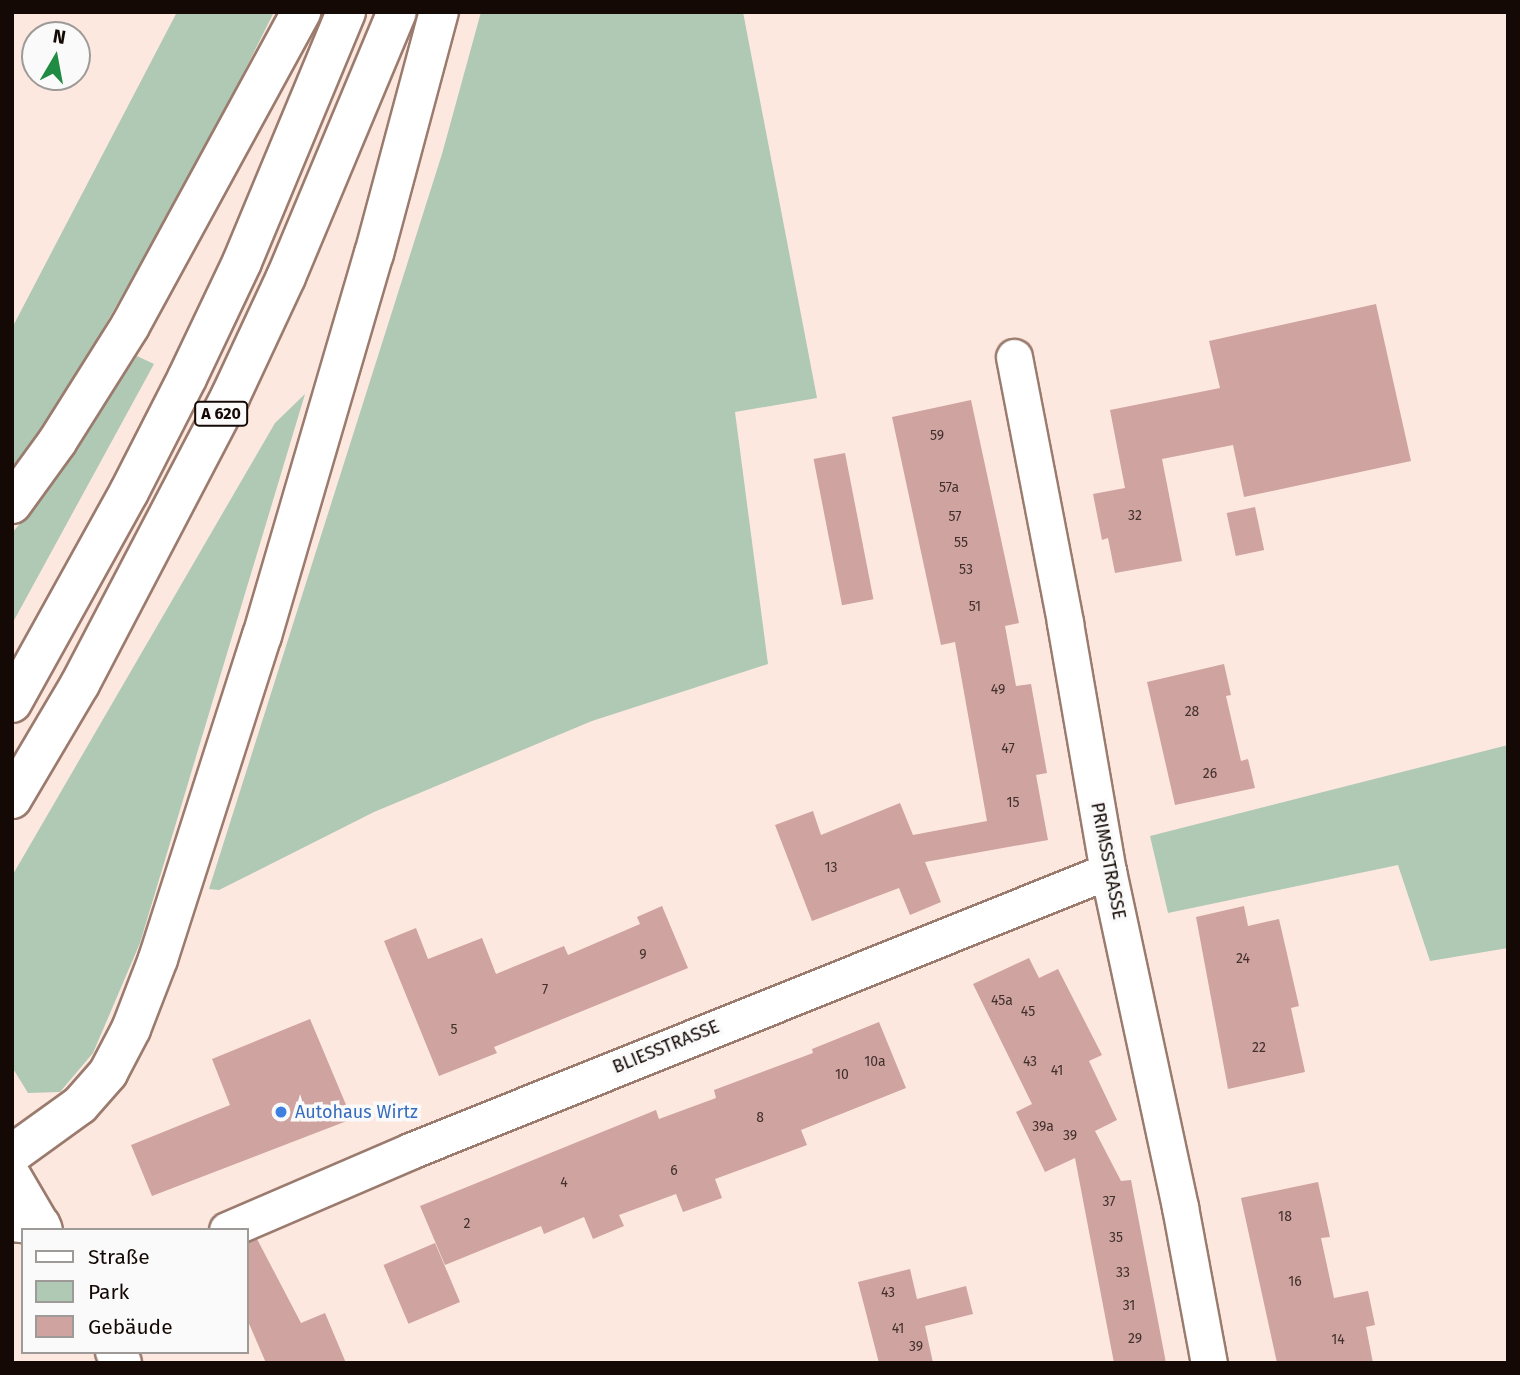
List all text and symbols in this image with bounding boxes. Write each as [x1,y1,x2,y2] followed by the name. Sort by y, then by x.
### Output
[21,21,91,91] north arrow
[51,24,68,49] text: N
[193,402,249,426] road number: A 620
[930,428,944,444] house number: 59
[939,480,959,496] house number: 57a
[1128,508,1142,524] house number: 32
[949,509,961,525] house number: 57
[954,535,968,551] house number: 55
[959,562,973,578] house number: 53
[969,599,981,615] house number: 51
[991,682,1005,698] house number: 49
[1185,704,1199,720] house number: 28
[1001,741,1015,757] house number: 47
[1203,766,1217,782] house number: 26
[1006,795,1020,811] house number: 15
[1086,801,1130,921] street label: PRIMSSTRASSE
[824,860,838,876] house number: 13
[639,947,647,963] house number: 9
[1236,951,1250,967] house number: 24
[542,982,548,998] house number: 7
[991,993,1013,1009] house number: 45a
[1021,1004,1035,1020] house number: 45
[609,1016,723,1078] street label: BLIESSTRASSE
[450,1022,458,1038] house number: 5
[1252,1040,1266,1056] house number: 22
[864,1054,886,1070] house number: 10a
[1023,1054,1037,1070] house number: 43
[1051,1063,1063,1079] house number: 41
[835,1067,849,1083] house number: 10
[295,1101,418,1123] place label: Autohaus Wirtz
[273,1104,289,1120] marker: Autohaus Wirtz
[756,1110,764,1126] house number: 8
[1032,1119,1054,1135] house number: 39a
[1063,1128,1077,1144] house number: 39
[670,1163,678,1179] house number: 6
[560,1175,568,1191] house number: 4
[1102,1194,1116,1210] house number: 37
[1278,1209,1292,1225] house number: 18
[464,1216,470,1232] house number: 2
[21,1228,248,1354] legend
[1109,1230,1123,1246] house number: 35
[88,1244,150,1270] text: Straße
[1116,1265,1130,1281] house number: 33
[1288,1274,1302,1290] house number: 16
[88,1279,129,1305] text: Park
[881,1285,895,1301] house number: 43
[1123,1298,1135,1314] house number: 31
[88,1314,173,1340] text: Gebäude
[892,1321,904,1337] house number: 41
[1128,1331,1142,1347] house number: 29
[1331,1332,1345,1348] house number: 14
[909,1339,923,1355] house number: 39

